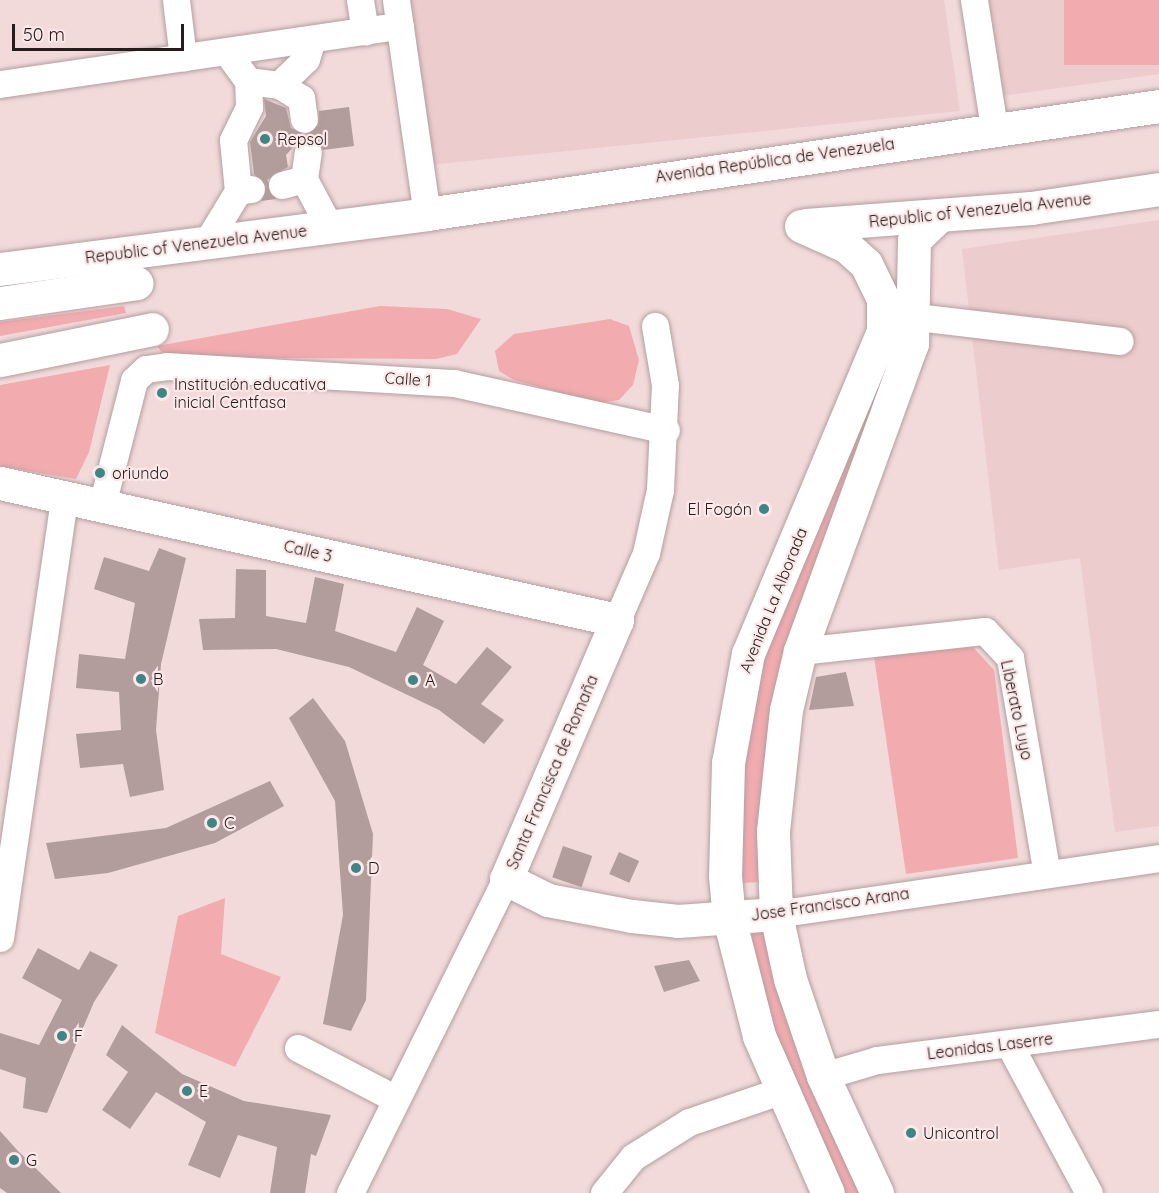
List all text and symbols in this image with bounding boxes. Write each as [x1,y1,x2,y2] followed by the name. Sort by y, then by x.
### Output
[15,12,188,50] scale bar
[23,23,65,46] text: 50 m
[277,129,327,149] place label: Repsol
[258,132,272,146] marker: Repsol
[654,134,896,186] street label: Avenida República de Venezuela
[868,189,1092,231] street label: Republic of Venezuela Avenue
[84,221,308,267] street label: Republic of Venezuela Avenue
[384,368,432,390] street label: Calle 1
[174,374,326,412] place label: Institución educativa inicial Centfasa
[155,386,169,400] marker: Institución educativa inicial Centfasa
[112,463,169,483] place label: oriundo
[93,466,107,480] marker: oriundo
[687,499,752,519] place label: El Fogón
[757,502,771,516] marker: El Fogón
[735,525,811,675] street label: Avenida La Alborada
[282,536,334,566] street label: Calle 3
[997,658,1037,762] street label: Liberato Luyo
[153,669,163,689] place label: B
[425,670,435,690] place label: A
[134,672,148,686] marker: B
[502,672,602,872] street label: Santa Francisca de Romaña
[406,673,420,687] marker: A
[224,813,234,833] place label: C
[205,816,219,830] marker: C
[368,858,380,878] place label: D
[349,861,363,875] marker: D
[749,883,911,925] street label: Jose Francisco Arana
[74,1026,83,1046] place label: F
[55,1029,69,1043] marker: F
[926,1029,1054,1063] street label: Leonidas Laserre
[199,1081,208,1101] place label: E
[180,1084,194,1098] marker: E
[923,1123,999,1143] place label: Unicontrol
[904,1126,918,1140] marker: Unicontrol
[26,1150,37,1170] place label: G
[7,1153,21,1167] marker: G

